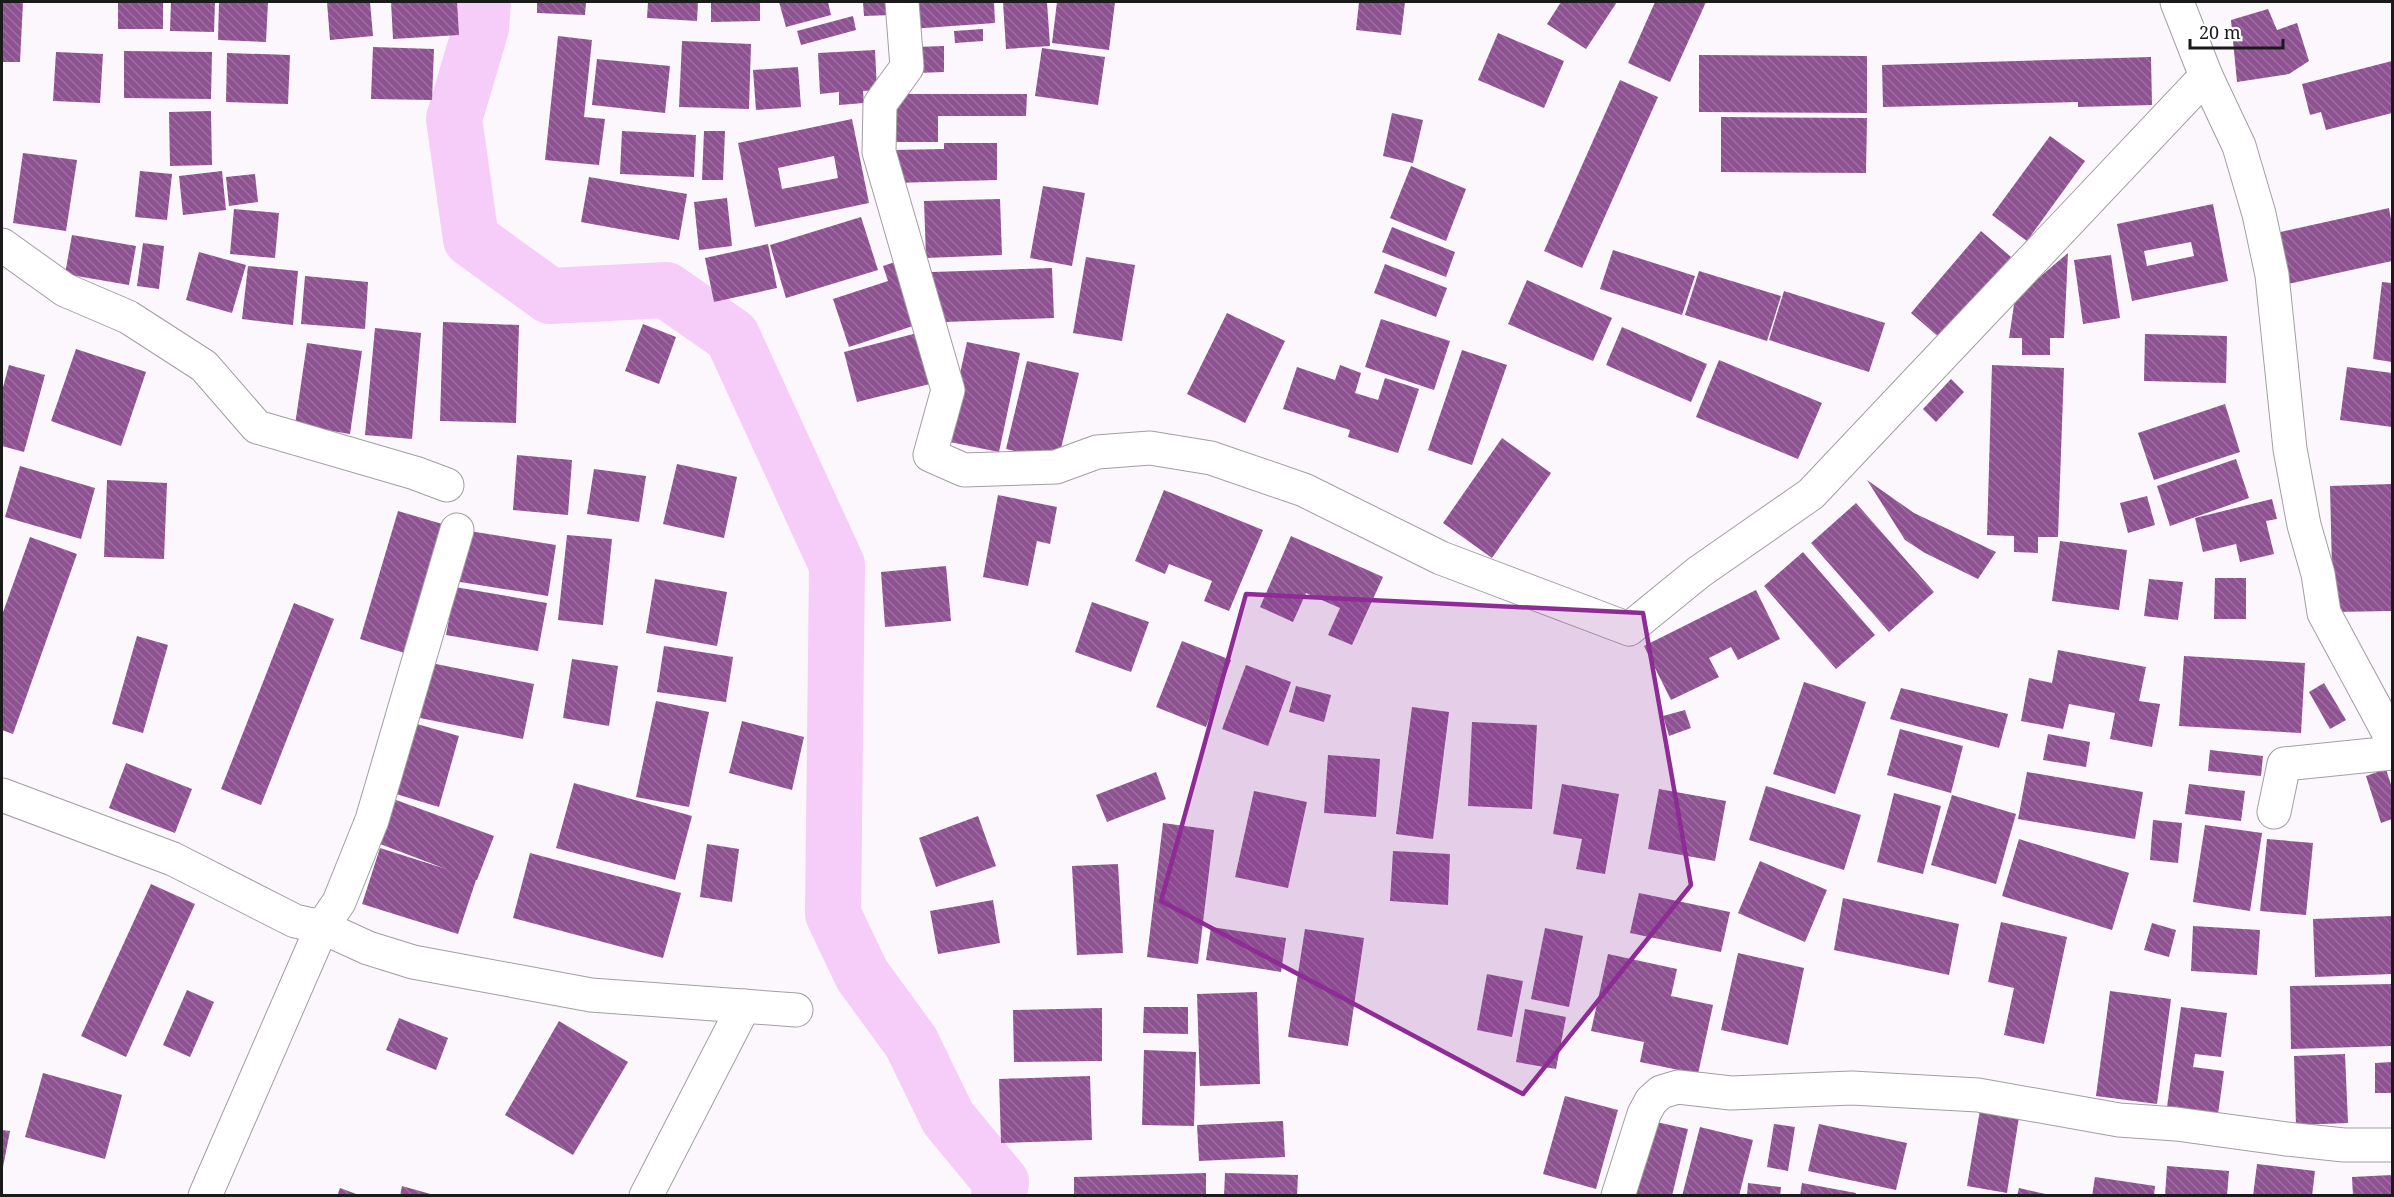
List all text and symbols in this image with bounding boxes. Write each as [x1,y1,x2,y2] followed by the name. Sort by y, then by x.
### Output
[2190,12,2283,50] scale bar
[2199,20,2241,44] text: 20 m

